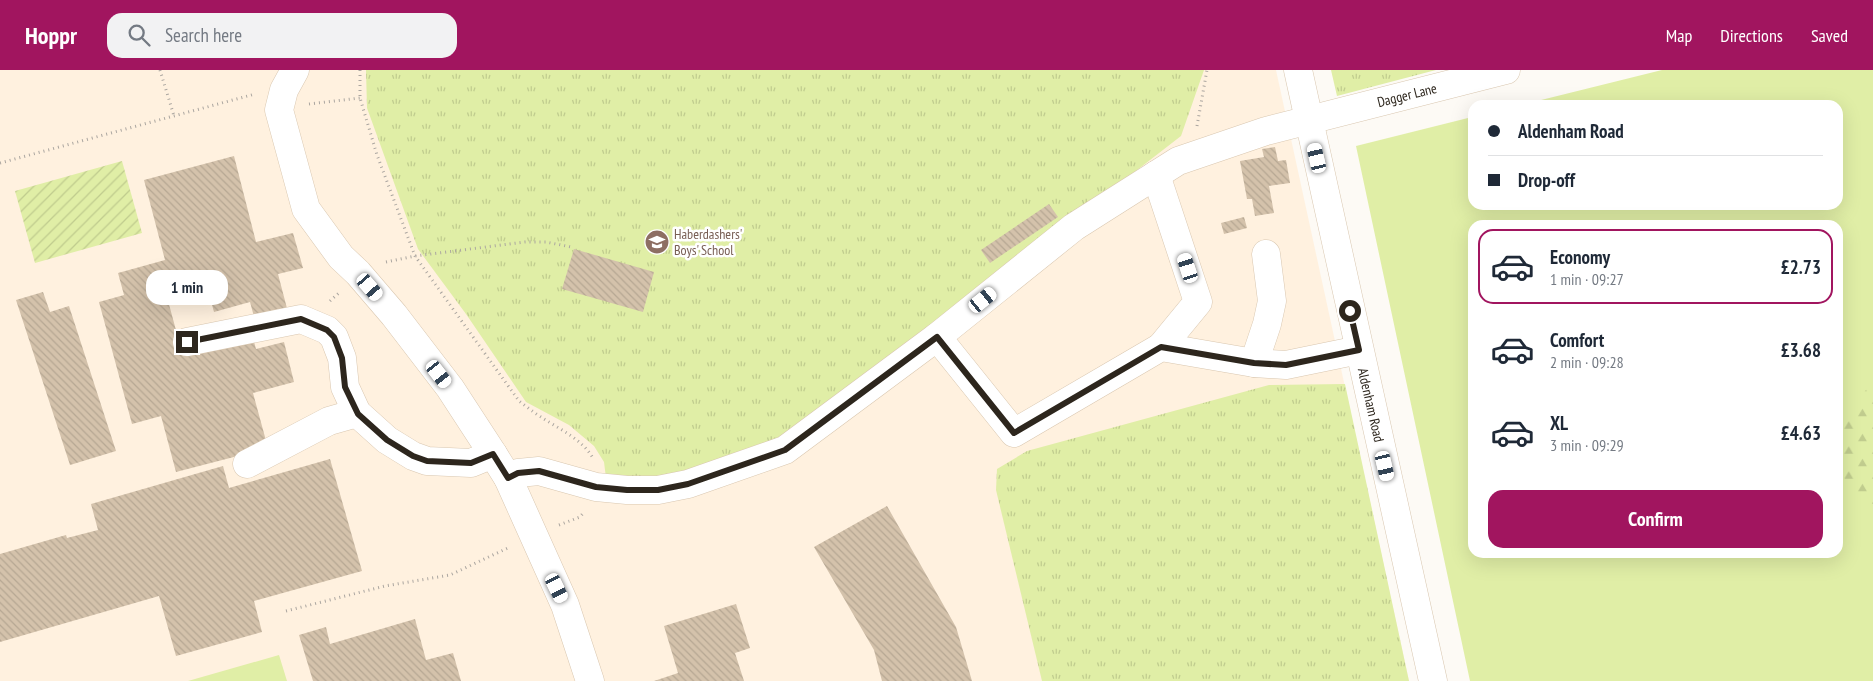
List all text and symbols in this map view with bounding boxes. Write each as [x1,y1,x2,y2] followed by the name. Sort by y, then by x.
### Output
[107,13,457,58] search box
[25,20,77,51] text: Hoppr
[125,21,153,49] icon: search
[165,23,242,47] text: Search here
[1666,24,1692,47] text: Map
[1720,24,1783,47] text: Directions
[1811,24,1848,47] text: Saved
[1375,79,1439,111] street label: Dagger Lane
[1518,119,1624,143] text: Aldenham Road
[1306,142,1327,174] car
[1518,168,1575,192] text: Drop-off
[674,225,742,259] place label: Haberdashers' Boys' School
[644,229,670,255] school or university icon: Haberdashers' Boys' School
[1490,244,1535,289] icon: car
[1550,245,1610,269] text: Economy
[1176,251,1199,285] car
[1781,255,1821,279] text: £2.73
[1550,269,1624,289] text: 1 min · 09:27
[146,270,228,304] callout: 1 min
[354,271,385,303] car
[171,277,203,297] text: 1 min
[966,285,999,315] car
[1339,300,1361,322] route start
[1490,327,1535,372] icon: car
[1550,328,1604,352] text: Comfort
[176,331,198,353] route end
[1781,338,1821,362] text: £3.68
[1550,352,1624,372] text: 2 min · 09:28
[423,358,454,390] car
[1354,366,1388,444] street label: Aldenham Road
[1490,410,1535,455] icon: car
[1550,411,1568,435] text: XL
[1781,421,1821,445] text: £4.63
[1550,435,1624,455] text: 3 min · 09:29
[1374,450,1395,482] car
[1488,490,1823,548] button: Confirm
[543,571,570,605] car

